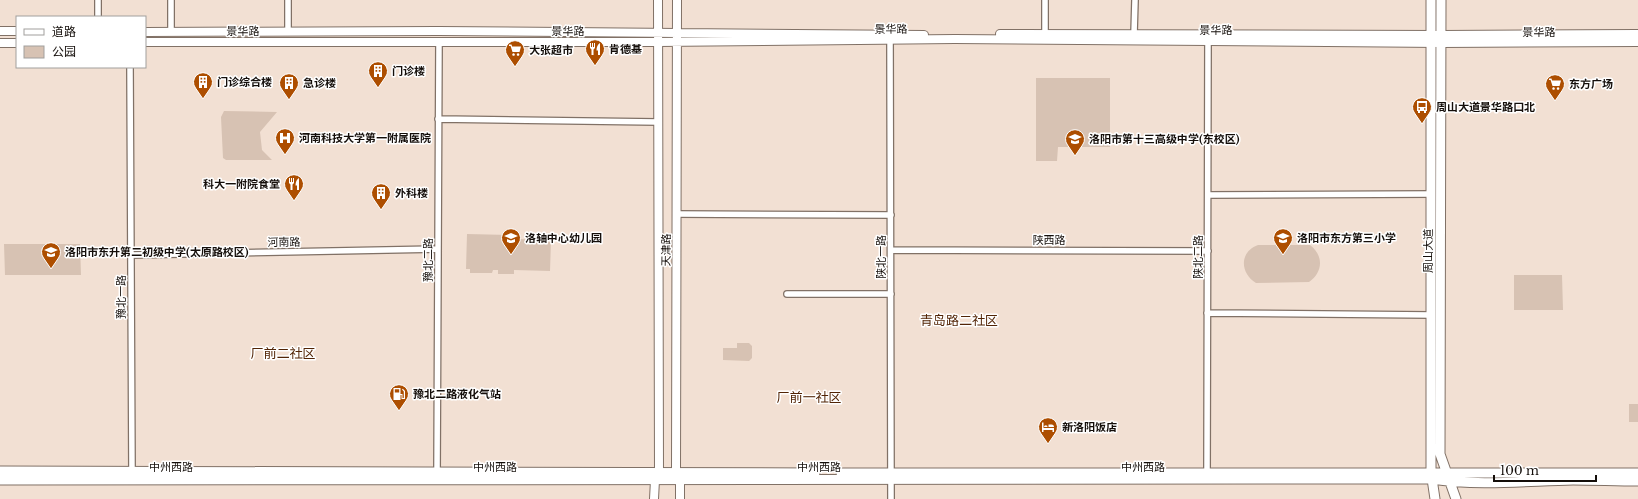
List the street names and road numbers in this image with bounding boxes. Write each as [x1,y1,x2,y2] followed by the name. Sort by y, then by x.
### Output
[874,22,908,36] street label: 景华路
[1200,23,1233,37] street label: 景华路
[227,24,260,38] street label: 景华路
[552,24,585,38] street label: 景华路
[1523,25,1556,39] street label: 景华路
[1421,229,1435,273] street label: 周山大道
[659,233,673,267] street label: 天津路
[1033,233,1066,247] street label: 陕西路
[267,235,301,249] street label: 河南路
[874,235,888,279] street label: 陕北一路
[1191,235,1205,279] street label: 陕北二路
[421,238,435,282] street label: 豫北二路
[114,275,128,319] street label: 豫北一路
[149,460,193,474] street label: 中州西路
[473,460,517,474] street label: 中州西路
[797,460,841,474] street label: 中州西路
[1121,460,1165,474] street label: 中州西路

